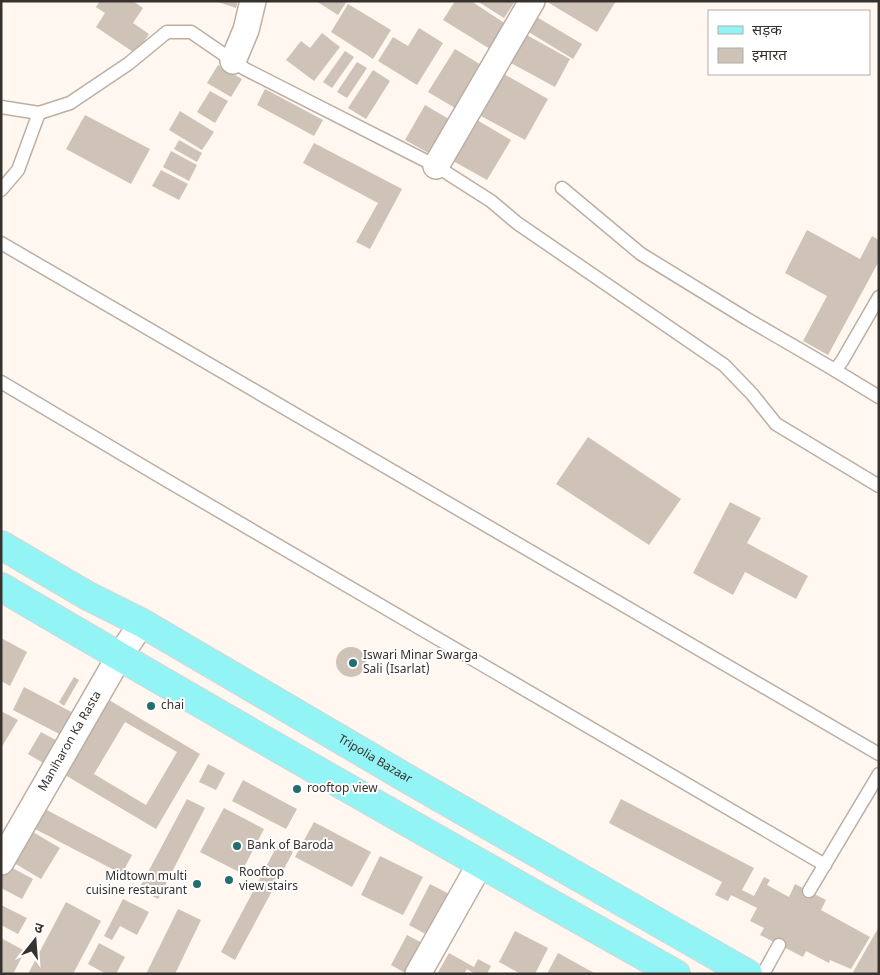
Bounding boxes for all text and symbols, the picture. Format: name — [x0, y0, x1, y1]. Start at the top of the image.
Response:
legend — [708, 10, 870, 75]
text: सड़क — [752, 22, 782, 41]
text: इमारत — [752, 47, 787, 66]
place label: Iswari Minar Swarga Sali (Isarlat) — [363, 648, 478, 678]
marker: Iswari Minar Swarga Sali (Isarlat) — [347, 657, 359, 669]
street label: Maniharon Ka Rasta — [35, 688, 106, 795]
place label: chai — [161, 698, 184, 714]
marker: chai — [145, 700, 157, 712]
street label: Tripolia Bazaar — [335, 731, 415, 788]
place label: rooftop view — [307, 781, 378, 797]
marker: rooftop view — [291, 783, 303, 795]
place label: Bank of Baroda — [247, 838, 334, 854]
marker: Bank of Baroda — [231, 840, 243, 852]
place label: Rooftop view stairs — [239, 865, 298, 895]
place label: Midtown multi cuisine restaurant — [86, 869, 188, 899]
marker: Rooftop view stairs — [223, 874, 235, 886]
marker: Midtown multi cuisine restaurant — [191, 878, 203, 890]
north arrow — [10, 915, 60, 965]
text: उ — [32, 919, 46, 940]

